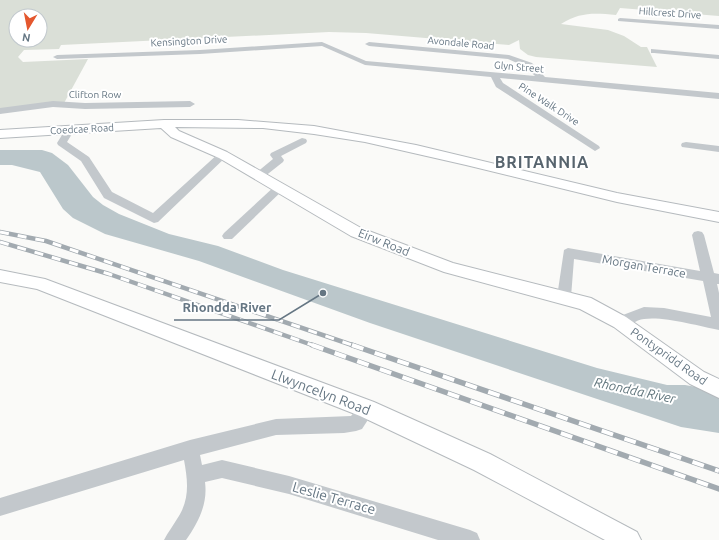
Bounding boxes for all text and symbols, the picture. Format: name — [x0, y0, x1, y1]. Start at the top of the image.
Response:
street label: Hillcrest Drive — [638, 5, 702, 21]
north arrow — [8, 8, 48, 48]
text: N — [21, 31, 31, 44]
street label: Kensington Drive — [150, 33, 228, 49]
street label: Avondale Road — [427, 35, 495, 51]
street label: Glyn Street — [494, 59, 544, 75]
street label: Pine Walk Drive — [517, 80, 581, 128]
street label: Clifton Row — [69, 89, 122, 100]
street label: Coedcae Road — [50, 122, 114, 136]
district label: BRITANNIA — [495, 153, 589, 171]
street label: Eirw Road — [356, 226, 412, 258]
street label: Morgan Terrace — [601, 252, 687, 280]
callout: Rhondda River — [174, 295, 279, 320]
text: Rhondda River — [183, 300, 272, 314]
street label: Pontypridd Road — [628, 325, 710, 387]
street label: Llwyncelyn Road — [269, 366, 373, 418]
water label: Rhondda River — [593, 375, 678, 406]
street label: Leslie Terrace — [291, 478, 377, 518]

